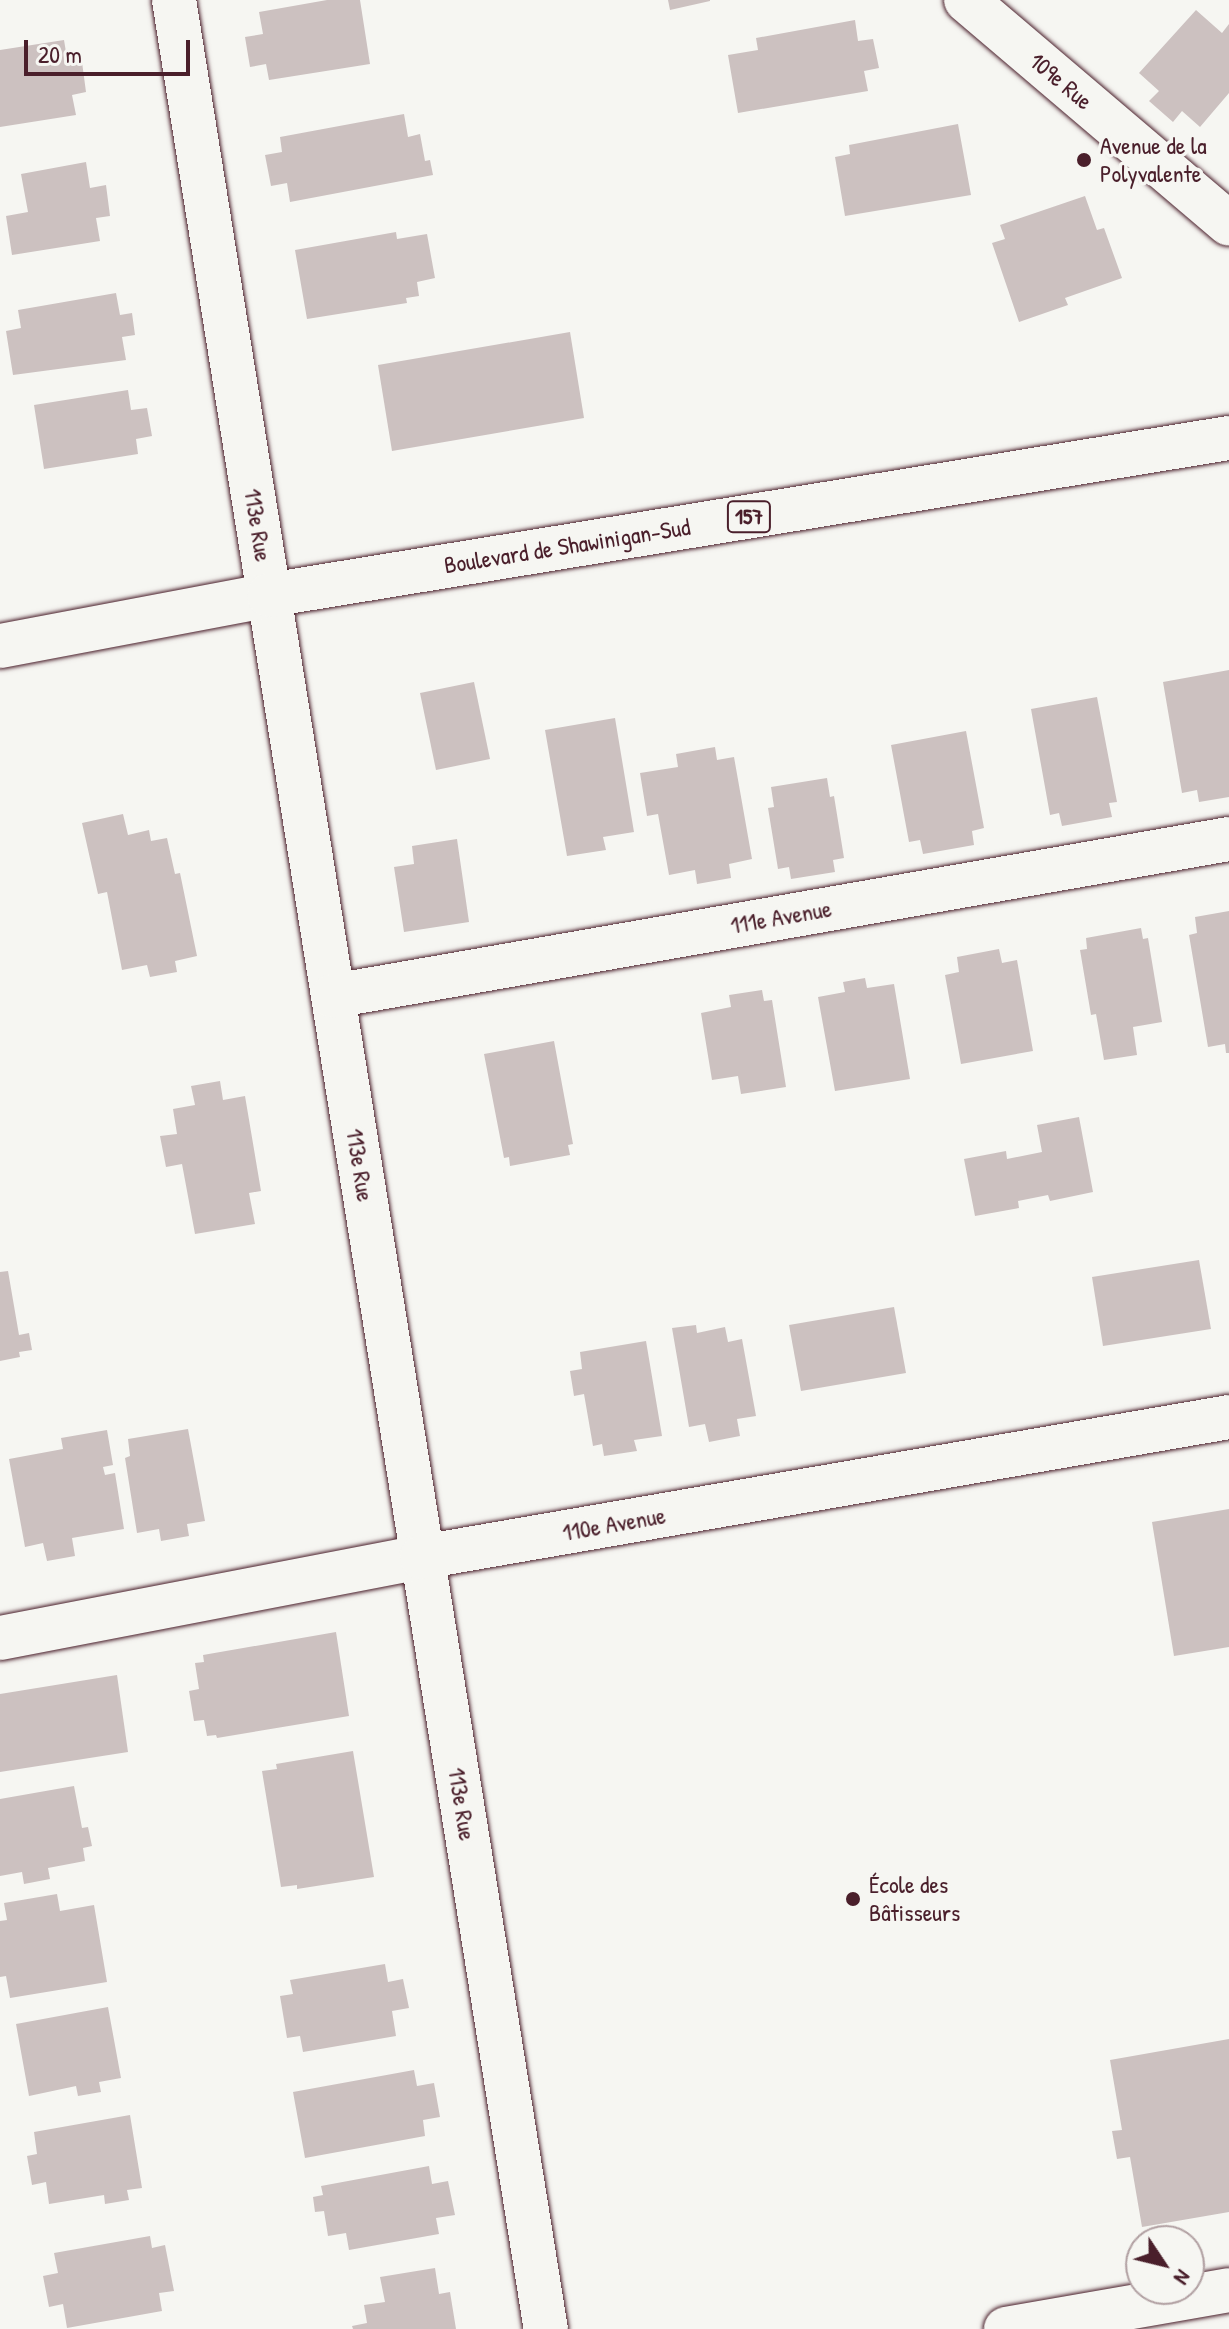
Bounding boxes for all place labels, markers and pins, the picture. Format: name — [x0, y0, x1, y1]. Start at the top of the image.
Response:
place label: Avenue de la Polyvalente — [1100, 132, 1207, 188]
marker: Avenue de la Polyvalente — [1075, 151, 1093, 169]
place label: École des Bâtisseurs — [869, 1871, 960, 1927]
marker: École des Bâtisseurs — [844, 1890, 862, 1908]

